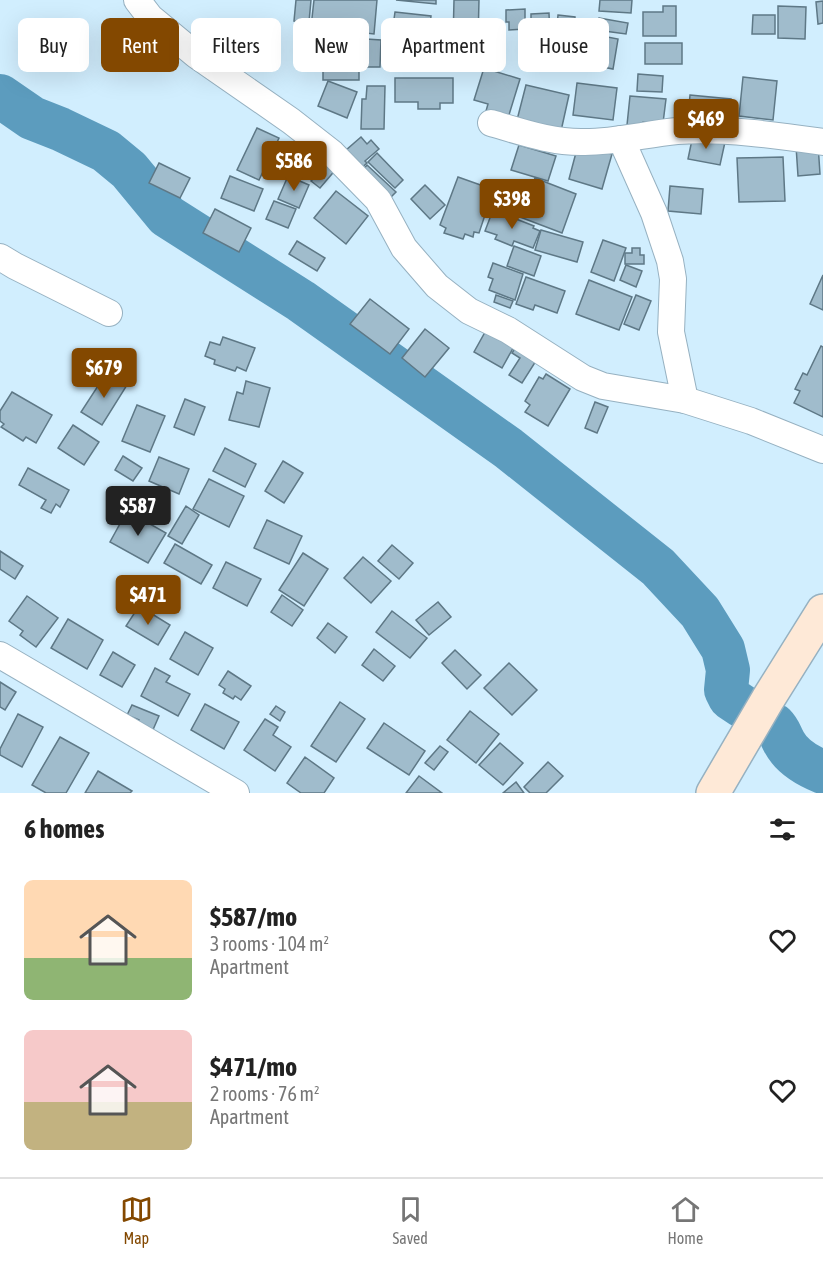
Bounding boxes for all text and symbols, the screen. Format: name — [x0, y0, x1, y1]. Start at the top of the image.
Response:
chip: Buy — [18, 18, 89, 72]
chip: Rent — [101, 18, 179, 72]
chip: Filters — [191, 18, 281, 72]
chip: New — [293, 18, 369, 72]
chip: Apartment — [381, 18, 506, 72]
chip: House — [518, 18, 609, 72]
pin: $469 — [670, 99, 742, 150]
text: $469 — [688, 107, 724, 130]
pin: $586 — [258, 141, 330, 192]
text: $586 — [276, 149, 312, 172]
pin: $398 — [476, 179, 548, 230]
text: $398 — [494, 187, 530, 210]
pin: $679 — [68, 348, 140, 399]
text: $679 — [86, 356, 122, 379]
pin: $587 — [102, 486, 174, 537]
text: $587 — [120, 494, 156, 517]
pin: $471 — [112, 575, 184, 626]
text: $471 — [130, 583, 166, 606]
icon: filters — [766, 813, 799, 846]
text: 6 homes — [24, 814, 104, 844]
text: $587/mo — [210, 902, 297, 932]
icon: home — [72, 904, 144, 976]
icon: heart — [766, 924, 799, 957]
text: 3 rooms · 104 m² — [210, 932, 329, 955]
text: Apartment — [210, 955, 289, 978]
text: $471/mo — [210, 1052, 297, 1082]
icon: home — [72, 1054, 144, 1126]
icon: heart — [766, 1074, 799, 1107]
text: 2 rooms · 76 m² — [210, 1082, 320, 1105]
text: Apartment — [210, 1105, 289, 1128]
tab: Map — [120, 1193, 153, 1247]
tab: Saved — [393, 1193, 428, 1247]
tab: Home — [668, 1193, 703, 1247]

